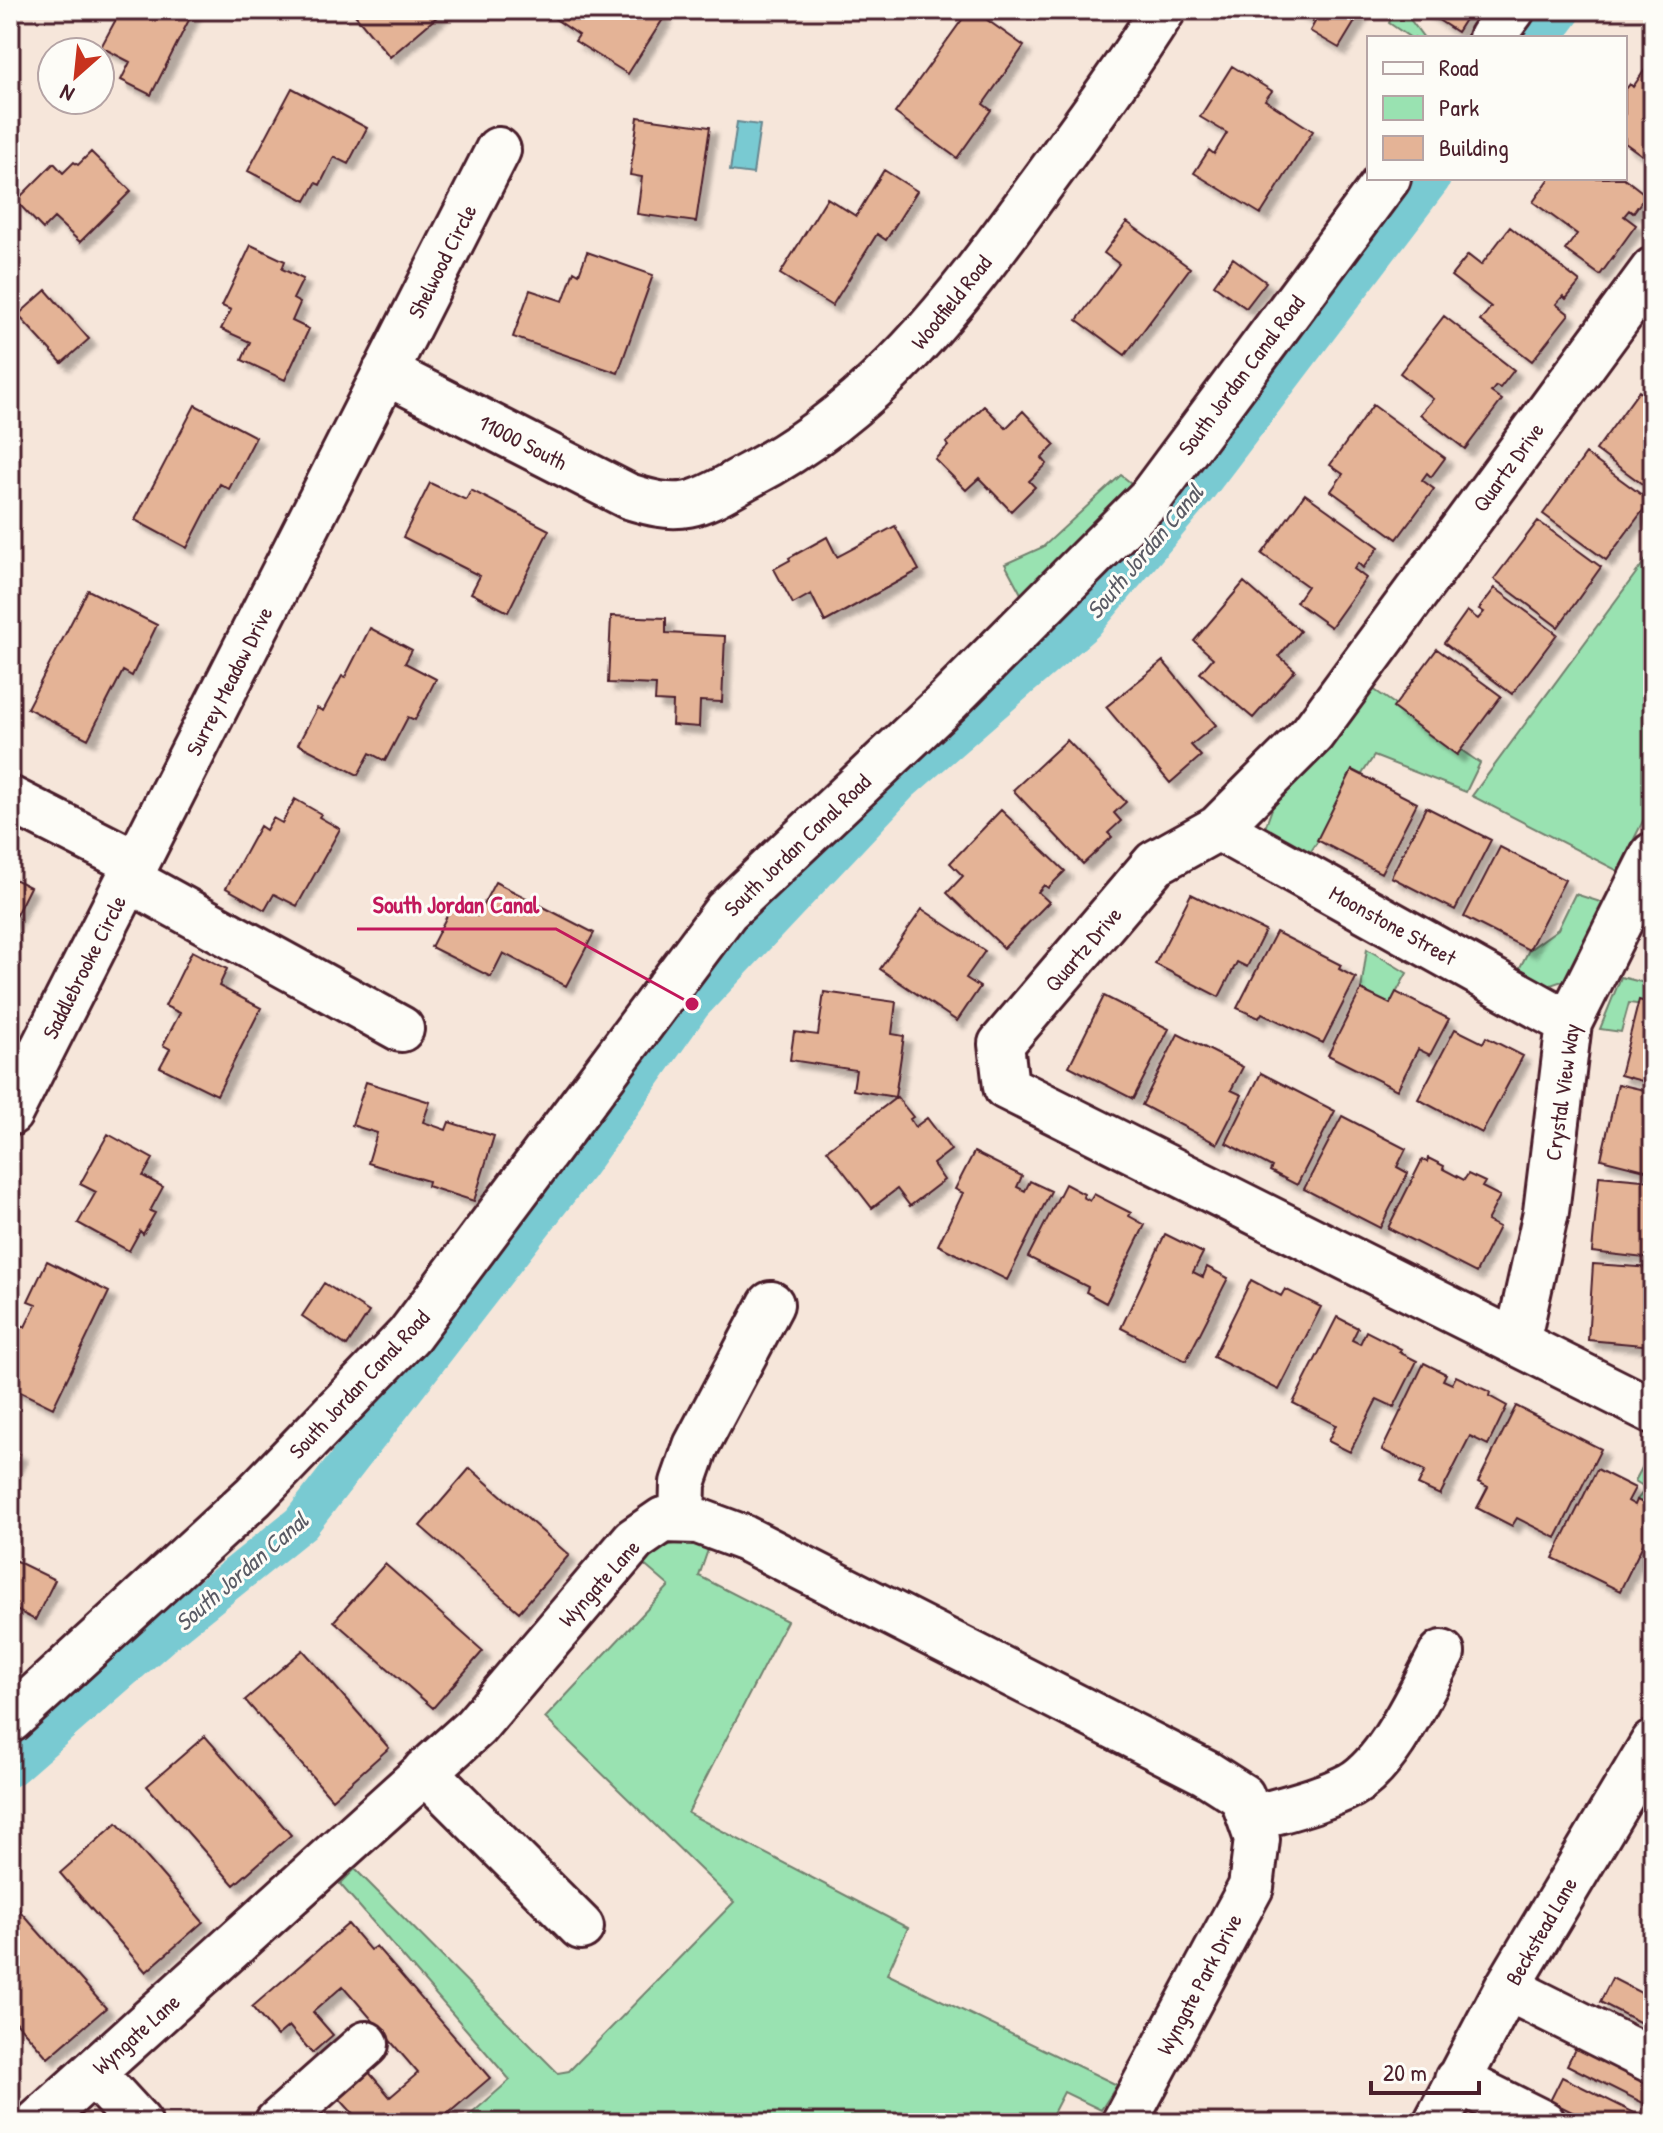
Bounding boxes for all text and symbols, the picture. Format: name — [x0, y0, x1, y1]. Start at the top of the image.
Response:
north arrow — [36, 36, 116, 116]
legend — [1367, 36, 1627, 180]
text: Road — [1439, 51, 1478, 83]
text: N — [55, 78, 79, 110]
text: Park — [1439, 91, 1479, 123]
text: Building — [1439, 131, 1509, 163]
street label: Shelwood Circle — [400, 199, 484, 323]
street label: Woodfield Road — [904, 248, 998, 355]
street label: South Jordan Canal Road — [1171, 288, 1311, 461]
street label: 11000 South — [474, 407, 572, 477]
street label: Quartz Drive — [1465, 416, 1551, 518]
water label: South Jordan Canal — [1078, 476, 1211, 625]
street label: Surrey Meadow Drive — [179, 601, 280, 761]
street label: South Jordan Canal Road — [717, 767, 877, 923]
street label: Moonstone Street — [1324, 878, 1462, 972]
callout: South Jordan Canal — [357, 881, 556, 929]
text: South Jordan Canal — [373, 888, 540, 920]
street label: Saddlebrooke Circle — [35, 890, 133, 1044]
street label: Quartz Drive — [1038, 900, 1129, 998]
street label: Crystal View Way — [1538, 1021, 1586, 1163]
street label: South Jordan Canal Road — [282, 1303, 436, 1465]
water label: South Jordan Canal — [168, 1503, 315, 1638]
street label: Wyngate Lane — [552, 1533, 646, 1633]
street label: Beckstead Lane — [1498, 1871, 1584, 1991]
street label: Wyngate Park Drive — [1149, 1908, 1249, 2060]
street label: Wyngate Lane — [86, 1987, 186, 2081]
scale bar — [1371, 2045, 1479, 2095]
text: 20 m — [1383, 2056, 1427, 2088]

